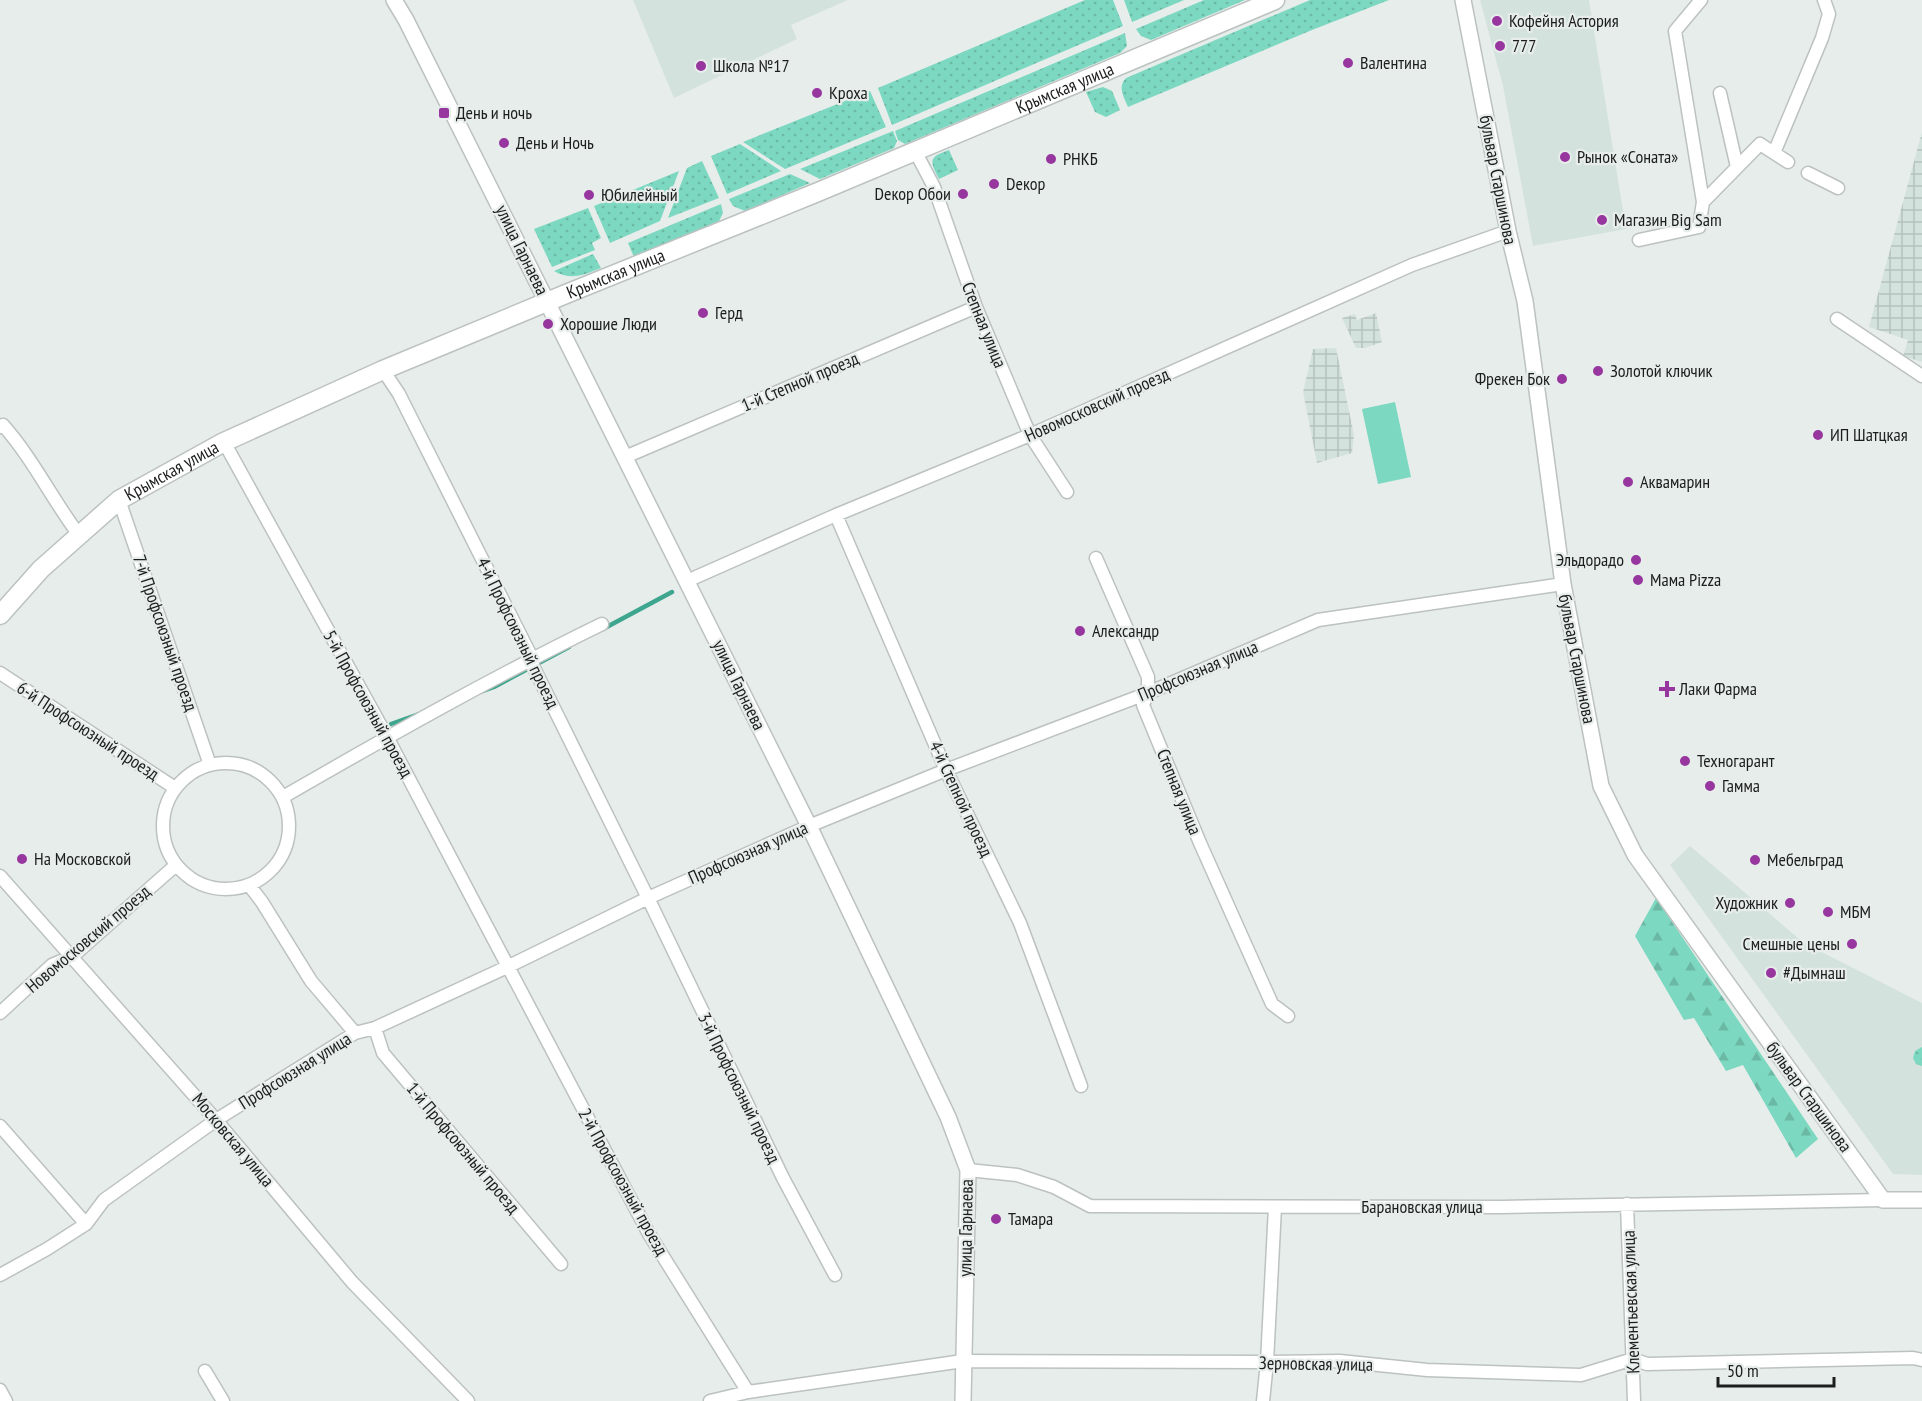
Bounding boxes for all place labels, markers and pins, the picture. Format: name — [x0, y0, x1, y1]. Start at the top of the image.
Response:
place label: Кофейня Астория — [1509, 9, 1619, 32]
marker: Кофейня Астория — [1490, 14, 1504, 28]
place label: 777 — [1512, 34, 1536, 57]
marker: 777 — [1493, 39, 1507, 53]
place label: Валентина — [1360, 51, 1427, 74]
place label: Школа №17 — [713, 54, 790, 77]
marker: Валентина — [1341, 56, 1355, 70]
marker: Школа №17 — [694, 59, 708, 73]
place label: Кроха — [829, 81, 868, 104]
marker: Кроха — [810, 86, 824, 100]
place label: День и ночь — [456, 101, 532, 124]
marker: День и ночь — [437, 106, 451, 120]
place label: День и Ночь — [516, 131, 594, 154]
marker: День и Ночь — [497, 136, 511, 150]
place label: Рынок «Соната» — [1577, 145, 1678, 168]
place label: РНКБ — [1063, 147, 1098, 170]
marker: Рынок «Соната» — [1558, 150, 1572, 164]
marker: РНКБ — [1044, 152, 1058, 166]
place label: Dекор — [1006, 172, 1045, 195]
marker: Dекор — [987, 177, 1001, 191]
place label: Dекор Обои — [875, 182, 951, 205]
place label: Юбилейный — [601, 183, 678, 206]
marker: Dекор Обои — [956, 187, 970, 201]
marker: Юбилейный — [582, 188, 596, 202]
place label: Магазин Big Sam — [1614, 208, 1722, 231]
marker: Магазин Big Sam — [1595, 213, 1609, 227]
place label: Герд — [715, 301, 743, 324]
marker: Герд — [696, 306, 710, 320]
place label: Хорошие Люди — [560, 312, 657, 335]
marker: Хорошие Люди — [541, 317, 555, 331]
place label: Золотой ключик — [1610, 359, 1713, 382]
marker: Золотой ключик — [1591, 364, 1605, 378]
place label: Фрекен Бок — [1475, 367, 1550, 390]
marker: Фрекен Бок — [1555, 372, 1569, 386]
place label: ИП Шатцкая — [1830, 423, 1908, 446]
marker: ИП Шатцкая — [1811, 428, 1825, 442]
place label: Аквамарин — [1640, 470, 1710, 493]
marker: Аквамарин — [1621, 475, 1635, 489]
place label: Эльдорадо — [1556, 548, 1624, 571]
marker: Эльдорадо — [1629, 553, 1643, 567]
place label: Мама Pizza — [1650, 568, 1721, 591]
marker: Мама Pizza — [1631, 573, 1645, 587]
place label: Александр — [1092, 619, 1159, 642]
marker: Александр — [1073, 624, 1087, 638]
place label: Лаки Фарма — [1678, 677, 1757, 700]
marker: Лаки Фарма — [1660, 682, 1674, 696]
place label: Техногарант — [1697, 749, 1775, 772]
marker: Техногарант — [1678, 754, 1692, 768]
place label: Гамма — [1722, 774, 1760, 797]
marker: Гамма — [1703, 779, 1717, 793]
place label: На Московской — [34, 847, 131, 870]
place label: Мебельград — [1767, 848, 1843, 871]
marker: На Московской — [15, 852, 29, 866]
marker: Мебельград — [1748, 853, 1762, 867]
place label: Художник — [1715, 891, 1778, 914]
marker: Художник — [1783, 896, 1797, 910]
place label: МБМ — [1840, 900, 1871, 923]
marker: МБМ — [1821, 905, 1835, 919]
place label: Смешные цены — [1743, 932, 1840, 955]
marker: Смешные цены — [1845, 937, 1859, 951]
place label: #Дымнаш — [1783, 961, 1846, 984]
marker: #Дымнаш — [1764, 966, 1778, 980]
place label: Тамара — [1008, 1207, 1053, 1230]
marker: Тамара — [989, 1212, 1003, 1226]

